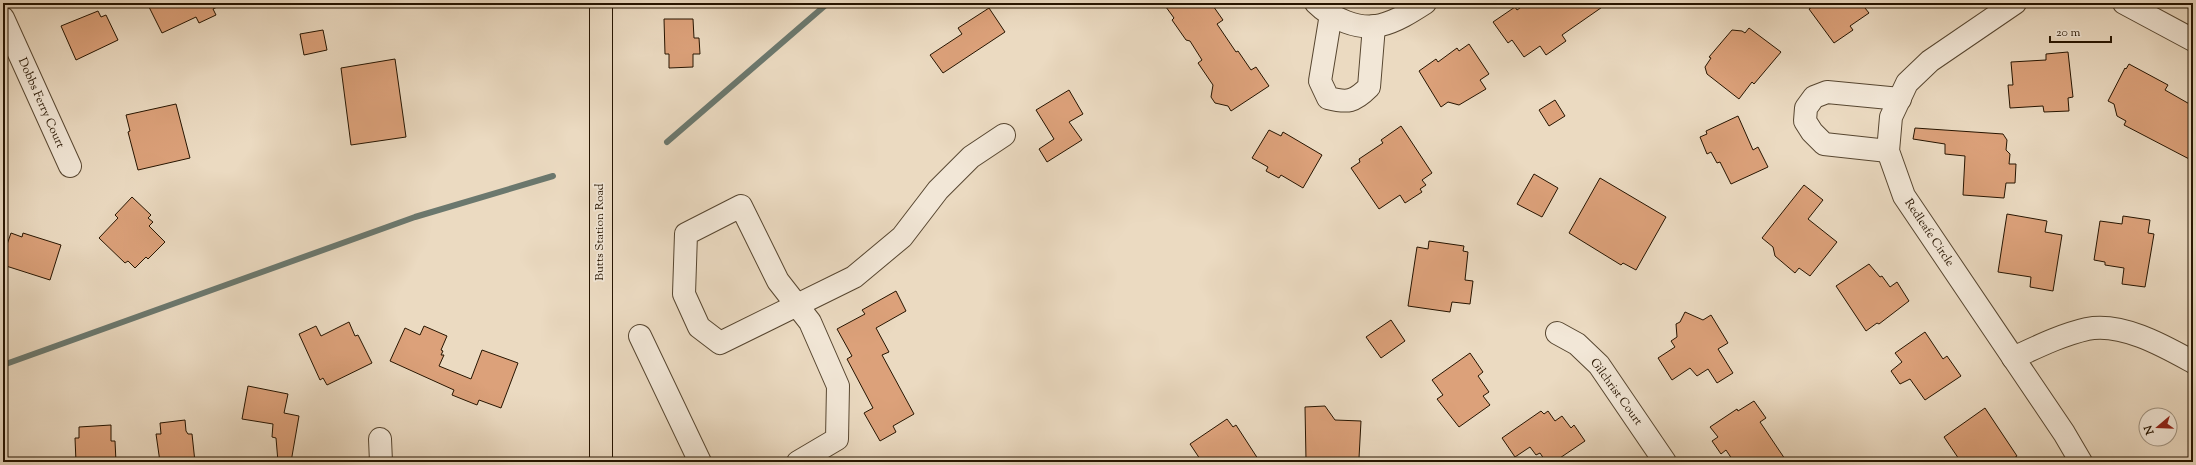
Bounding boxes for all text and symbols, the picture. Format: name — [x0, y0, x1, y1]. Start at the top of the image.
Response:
scale bar — [2050, 18, 2111, 44]
text: 20 m — [2056, 24, 2081, 42]
street label: Dobbs Ferry Court — [13, 55, 69, 151]
street label: Butts Station Road — [591, 183, 609, 281]
street label: Redleafe Circle — [1900, 195, 1959, 271]
street label: Gilchrist Court — [1585, 355, 1647, 429]
north arrow — [2138, 407, 2178, 447]
text: N — [2140, 423, 2159, 438]

